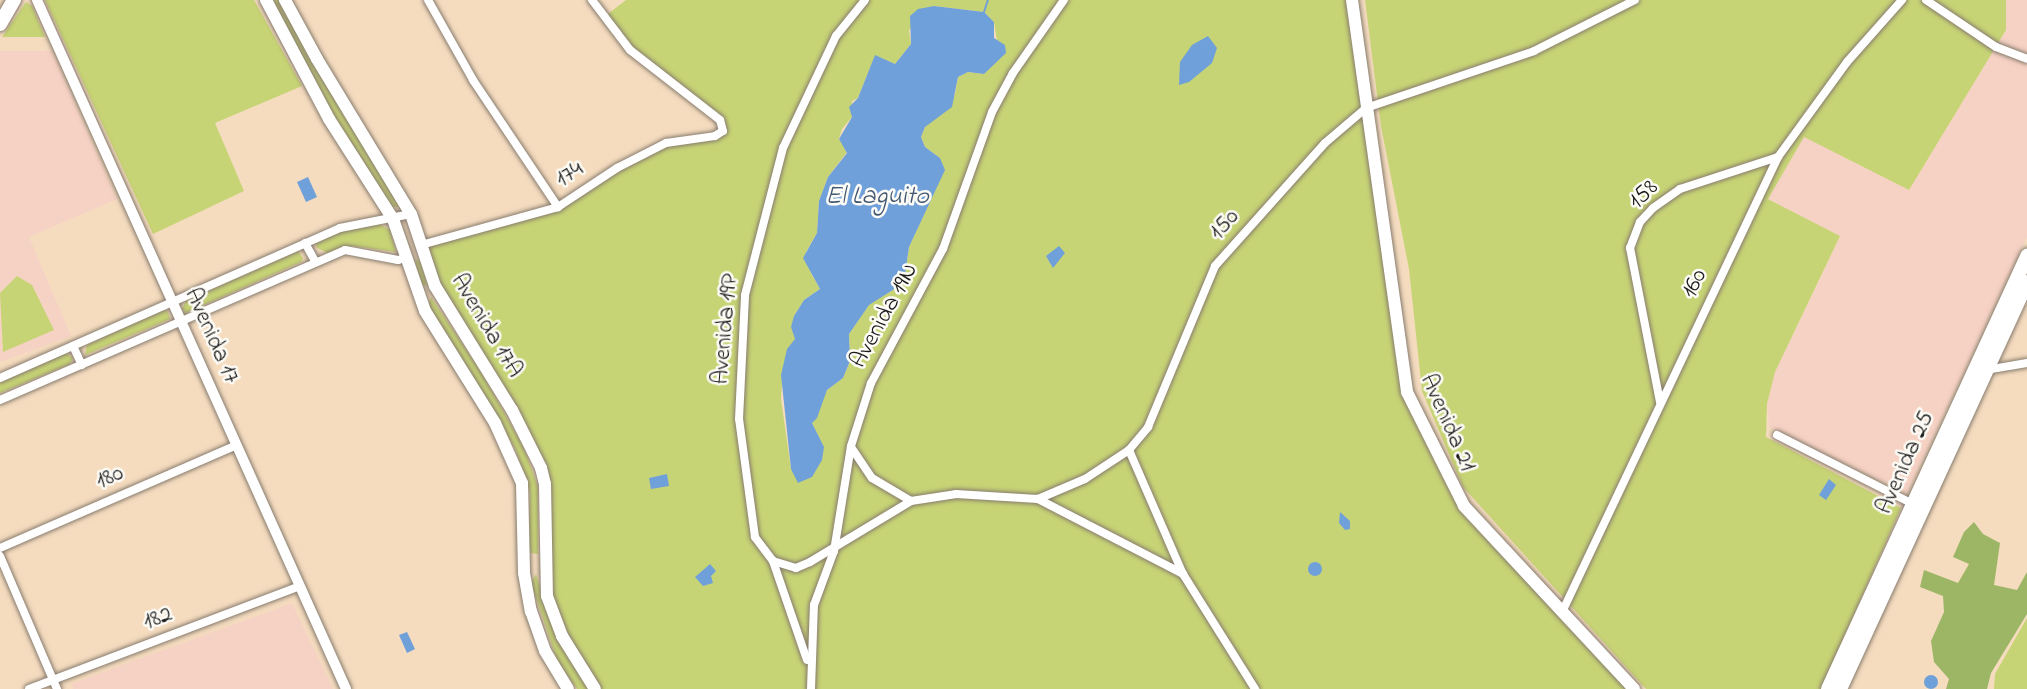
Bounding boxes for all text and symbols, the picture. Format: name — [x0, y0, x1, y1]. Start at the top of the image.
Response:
street label: 174 — [551, 155, 589, 195]
street label: 158 — [1623, 174, 1665, 216]
water label: El Laguito — [825, 182, 929, 214]
street label: 150 — [1204, 204, 1246, 246]
street label: Avenida 19N — [844, 259, 926, 373]
street label: 160 — [1676, 265, 1714, 303]
street label: Avenida 17A — [444, 269, 528, 383]
street label: Avenida 19P — [707, 272, 745, 386]
street label: Avenida 17 — [177, 284, 245, 388]
street label: Avenida 21 — [1413, 370, 1481, 476]
street label: Avenida 25 — [1871, 407, 1941, 519]
street label: 180 — [92, 459, 128, 497]
street label: 182 — [140, 600, 176, 638]

